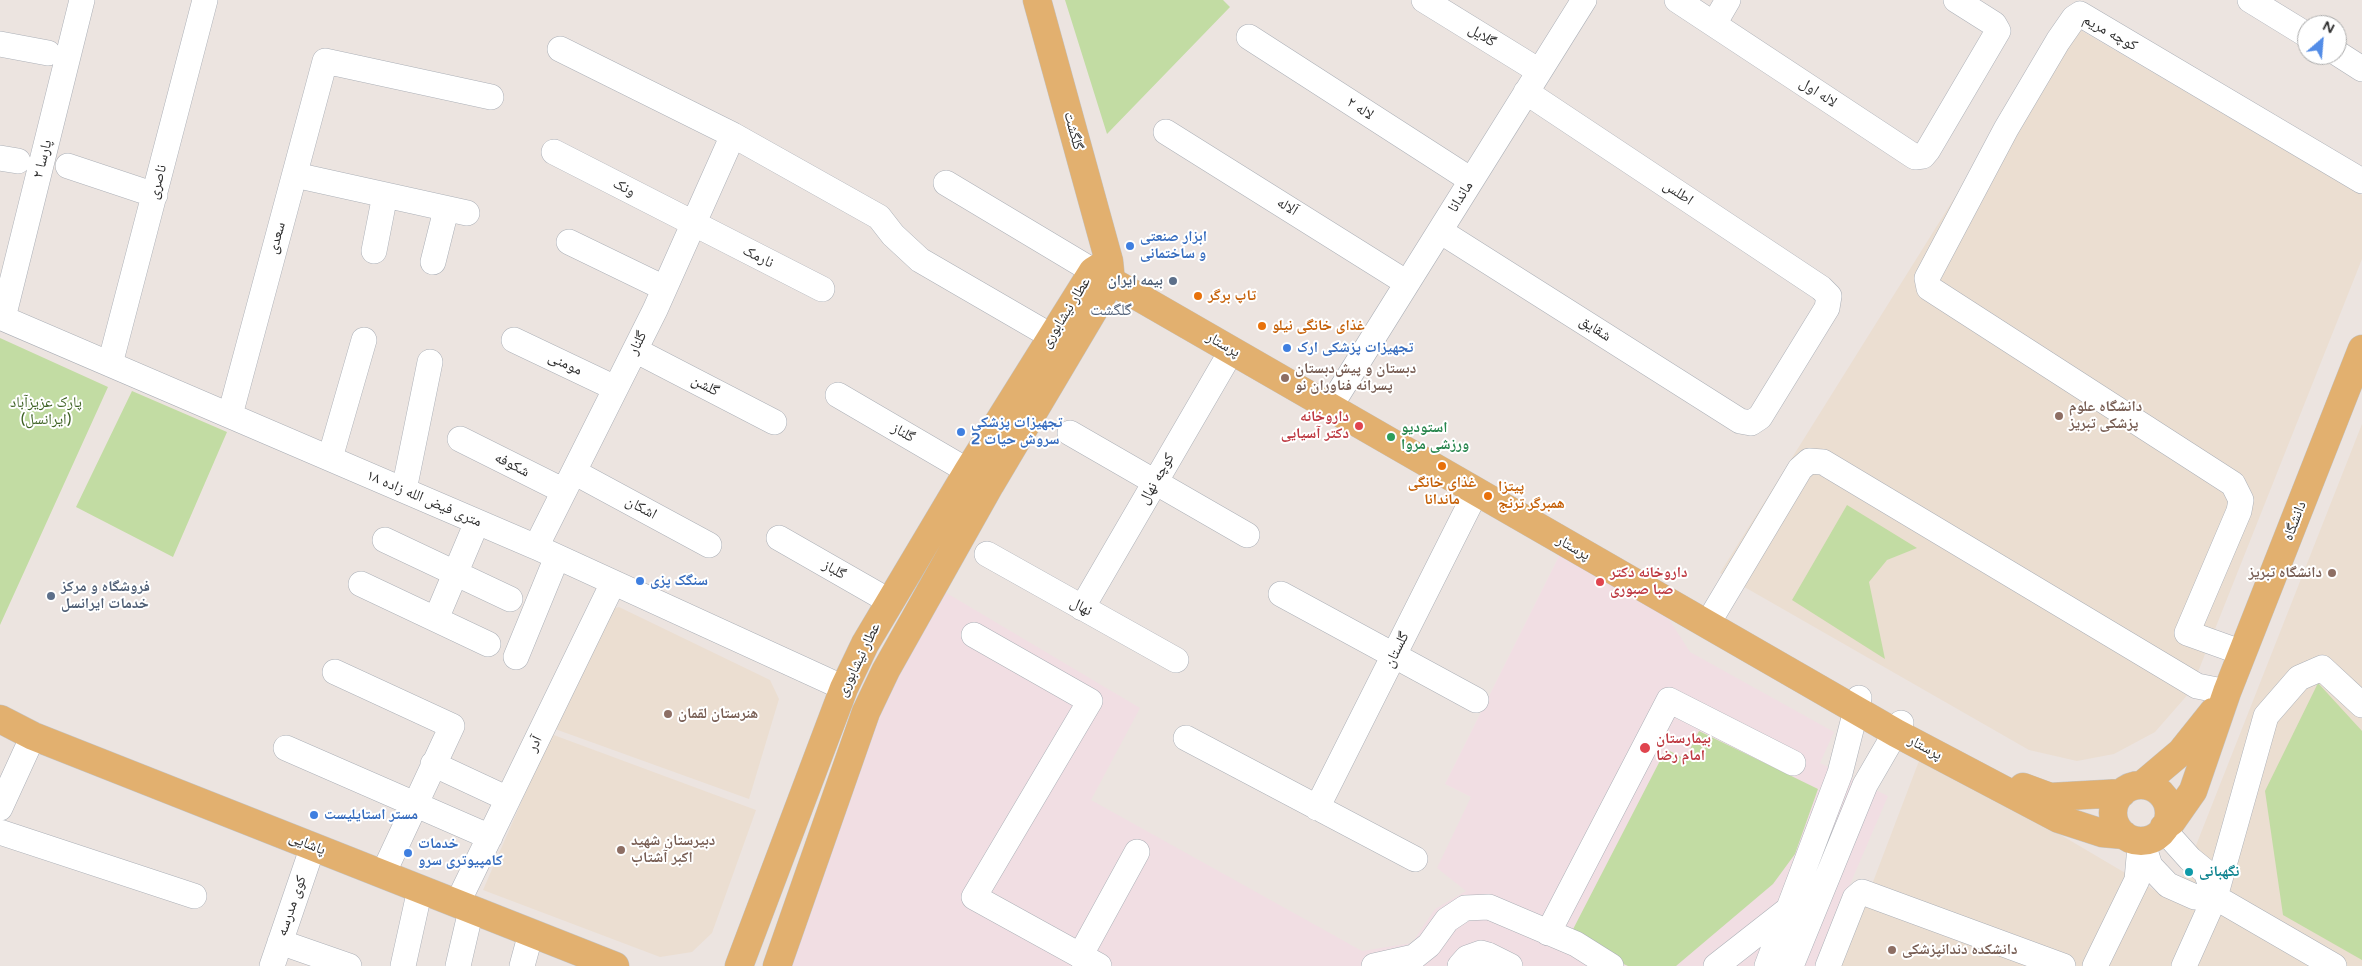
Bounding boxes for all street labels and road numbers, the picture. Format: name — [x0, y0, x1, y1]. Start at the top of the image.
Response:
street label: کوچه مریم — [2080, 11, 2140, 55]
street label: گلایل — [1465, 21, 1499, 51]
street label: لاله اول — [1796, 74, 1840, 112]
street label: لاله ۲ — [1343, 94, 1377, 124]
street label: گلگشت — [1059, 110, 1087, 152]
street label: پارسا ۲ — [30, 138, 56, 180]
street label: ناصری — [145, 163, 171, 201]
street label: ونک — [610, 175, 638, 201]
street label: اطلس — [1660, 176, 1696, 210]
street label: ماندانا — [1445, 178, 1477, 216]
street label: آلاله — [1273, 194, 1301, 220]
street label: سعدی — [264, 220, 290, 256]
street label: نارمک — [740, 242, 776, 272]
street label: عطار نیشابوری — [1037, 274, 1095, 352]
street label: شقایق — [1576, 312, 1614, 346]
street label: گلنار — [625, 328, 651, 358]
street label: پرستار — [1203, 328, 1243, 362]
street label: مومنی — [545, 348, 585, 380]
street label: گلشن — [688, 371, 722, 401]
street label: گلناز — [888, 419, 918, 447]
street label: شکوفه — [491, 449, 533, 481]
street label: کوچه نهال — [1135, 450, 1179, 508]
street label: ۱۸ متری فیض الله زاده — [364, 467, 484, 531]
street label: اشکان — [622, 492, 660, 524]
street label: دانشگاه — [2279, 499, 2311, 543]
street label: پرستار — [1553, 531, 1593, 565]
street label: گلباز — [819, 556, 849, 584]
street label: نهال — [1067, 594, 1095, 620]
street label: عطار نیشابوری — [833, 620, 885, 700]
street label: گلستان — [1380, 629, 1414, 671]
street label: پرستار — [1905, 732, 1945, 764]
street label: آدر — [523, 733, 547, 755]
street label: پاشایی — [286, 829, 328, 859]
street label: کوی مدرسه — [273, 873, 311, 939]

